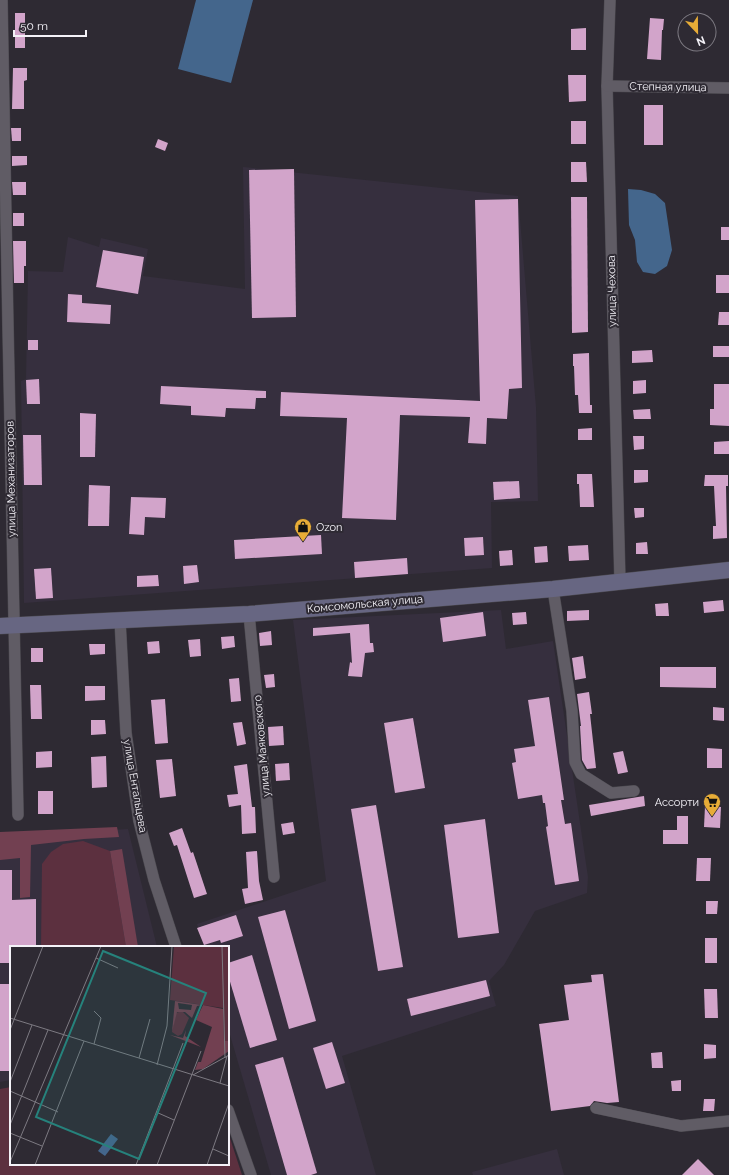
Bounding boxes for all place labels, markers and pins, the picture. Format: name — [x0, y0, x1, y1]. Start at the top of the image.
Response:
shop icon: Ozon — [293, 517, 313, 542]
place label: Ozon — [316, 521, 343, 534]
supermarket icon: Ассорти — [702, 792, 722, 817]
place label: Ассорти — [655, 796, 699, 809]

